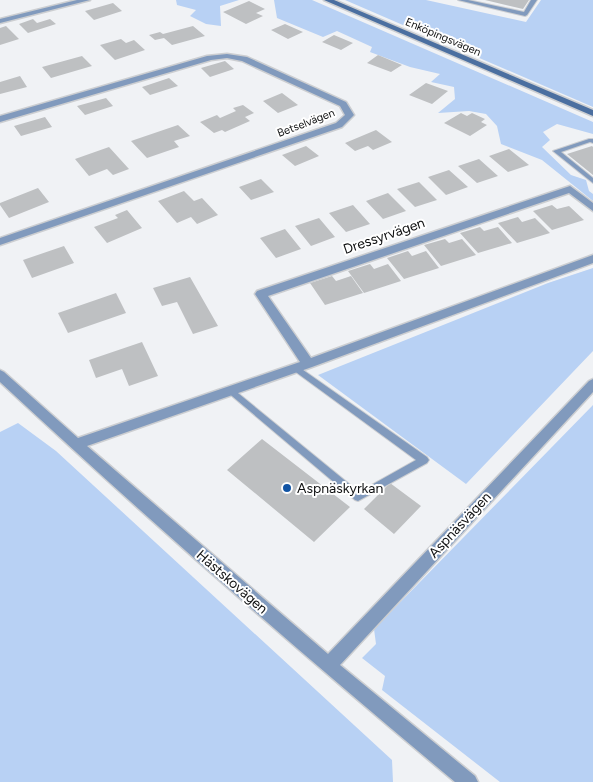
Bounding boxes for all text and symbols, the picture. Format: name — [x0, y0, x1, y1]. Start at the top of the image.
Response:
street label: Enköpingsvägen — [403, 15, 483, 59]
street label: Betselvägen — [275, 106, 337, 140]
street label: Dressyrvägen — [341, 214, 427, 258]
place label: Aspnäskyrkan — [297, 480, 383, 497]
marker: Aspnäskyrkan — [281, 482, 293, 494]
street label: Aspnäsvägen — [425, 488, 495, 561]
street label: Hästskovägen — [193, 547, 271, 618]

